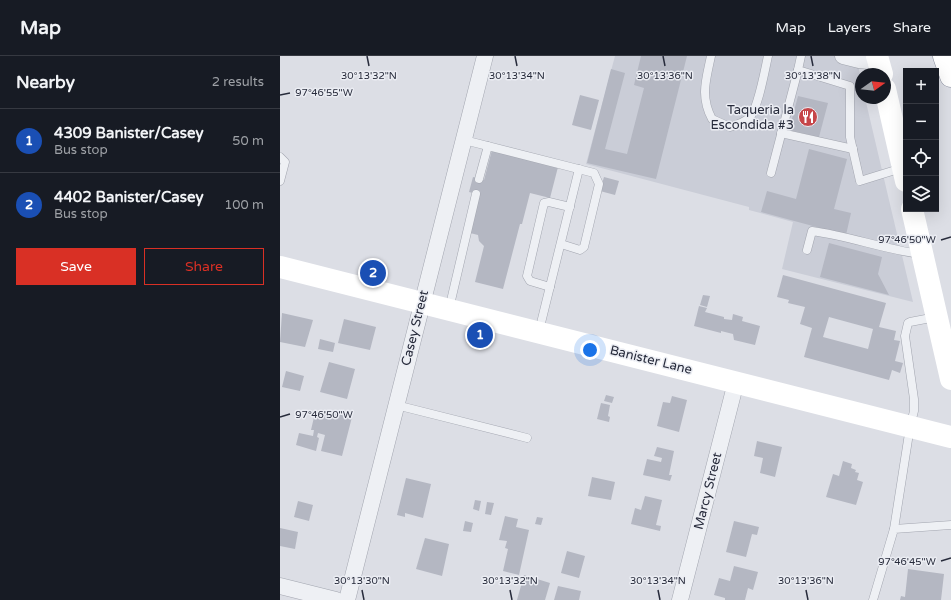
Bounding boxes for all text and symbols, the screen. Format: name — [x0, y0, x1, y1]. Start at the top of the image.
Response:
text: Map — [20, 17, 61, 39]
text: Map — [776, 19, 806, 36]
text: Layers — [828, 19, 871, 36]
text: Share — [893, 19, 931, 36]
north arrow — [855, 68, 891, 104]
map controls — [903, 68, 939, 212]
button: + — [903, 68, 939, 104]
text: 30°13'32"N — [341, 70, 397, 82]
text: 30°13'34"N — [489, 70, 545, 82]
text: 30°13'36"N — [637, 70, 693, 82]
text: 30°13'38"N — [785, 70, 841, 82]
text: Nearby — [16, 72, 75, 93]
text: 2 results — [212, 74, 264, 90]
text: 97°46'55"W — [295, 87, 353, 99]
place label: Taqueria la Escondida #3 — [710, 102, 794, 133]
button: − — [903, 104, 939, 140]
restaurant icon: Taqueria la Escondida #3 — [797, 106, 819, 128]
text: 4309 Banister/Casey — [54, 124, 203, 142]
text: 1 — [25, 133, 33, 149]
text: 50 m — [232, 133, 264, 149]
button: locate — [903, 140, 939, 176]
text: Bus stop — [54, 142, 108, 158]
button: layers — [903, 176, 939, 212]
text: 4402 Banister/Casey — [54, 188, 203, 206]
text: 2 — [25, 197, 33, 213]
text: 100 m — [224, 197, 264, 213]
text: Bus stop — [54, 206, 108, 222]
text: 97°46'50"W — [878, 234, 936, 246]
button: Save — [16, 248, 136, 285]
button: Share — [144, 248, 264, 285]
pin: 2 — [360, 258, 386, 288]
street label: Casey Street — [398, 288, 432, 367]
pin: 1 — [467, 320, 493, 350]
your location — [580, 340, 600, 360]
street label: Banister Lane — [608, 342, 694, 378]
text: 97°46'50"W — [295, 409, 353, 421]
street label: Marcy Street — [691, 451, 725, 531]
text: 97°46'45"W — [878, 556, 936, 568]
text: 30°13'30"N — [334, 575, 390, 587]
text: 30°13'32"N — [482, 575, 538, 587]
text: 30°13'34"N — [630, 575, 686, 587]
text: 30°13'36"N — [778, 575, 834, 587]

